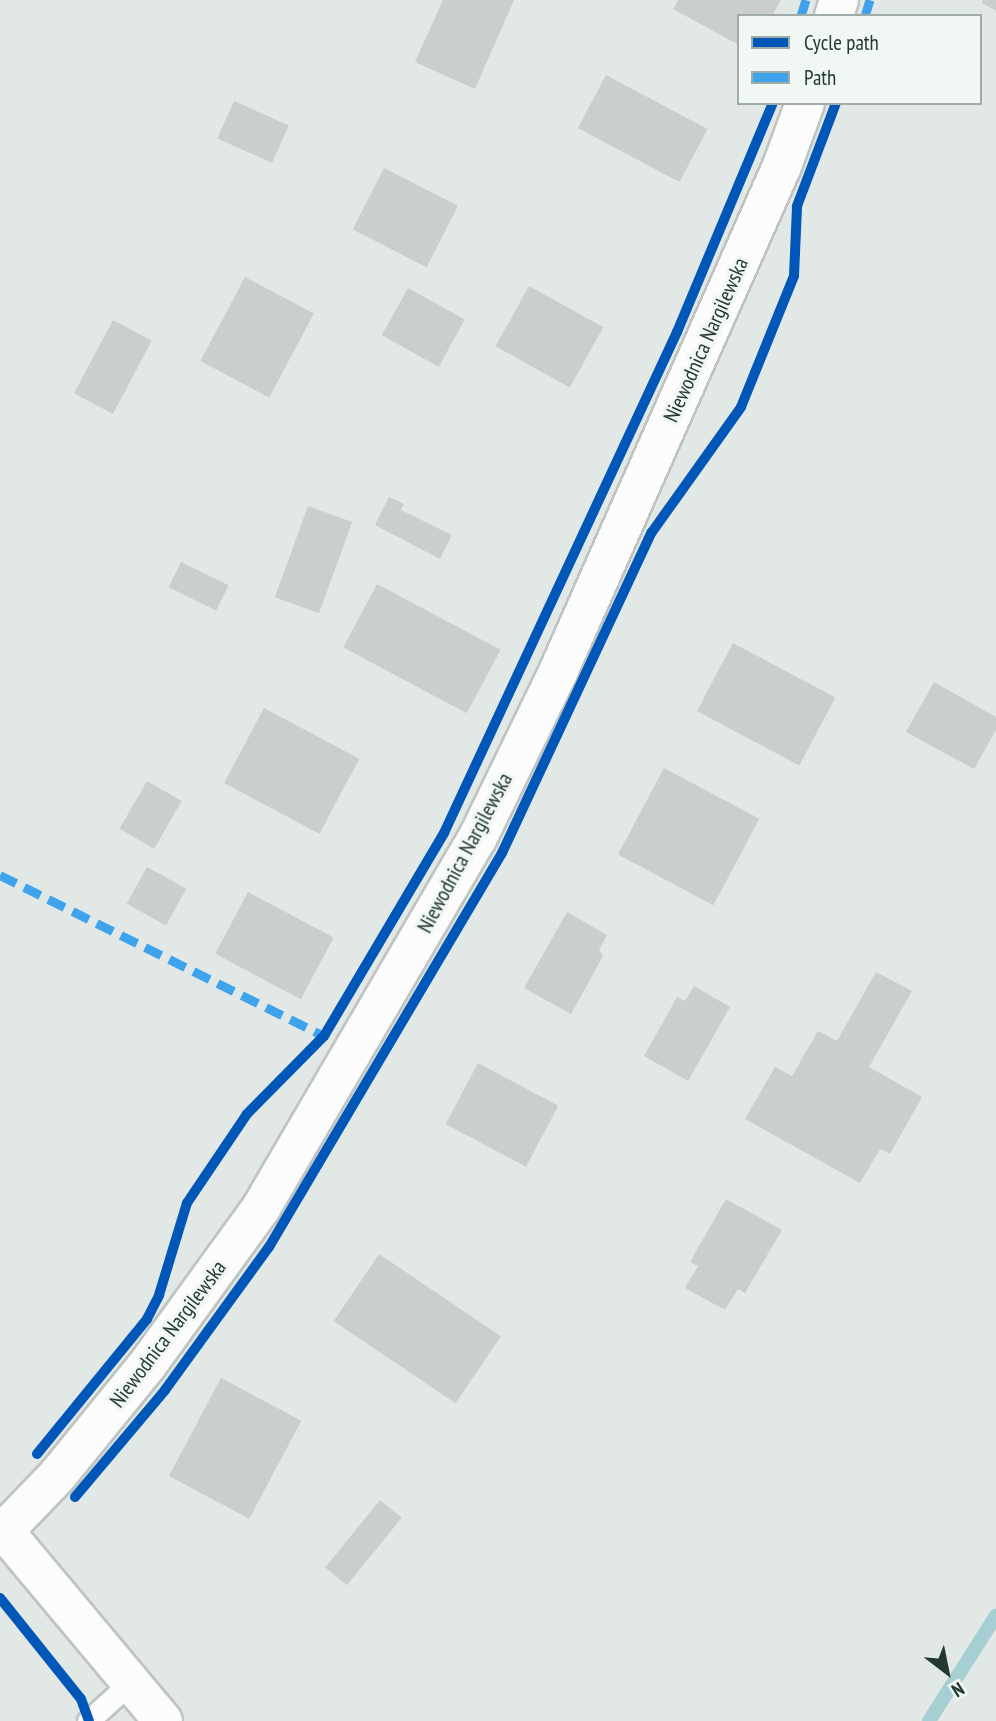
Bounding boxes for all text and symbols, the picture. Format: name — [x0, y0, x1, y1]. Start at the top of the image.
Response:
legend — [737, 14, 982, 105]
text: Cycle path — [804, 29, 879, 56]
text: Path — [804, 64, 836, 91]
street label: Niewodnica Nargilewska — [658, 254, 754, 426]
street label: Niewodnica Nargilewska — [412, 769, 518, 937]
street label: Niewodnica Nargilewska — [105, 1256, 231, 1412]
north arrow — [912, 1637, 982, 1707]
text: N — [947, 1677, 969, 1703]

